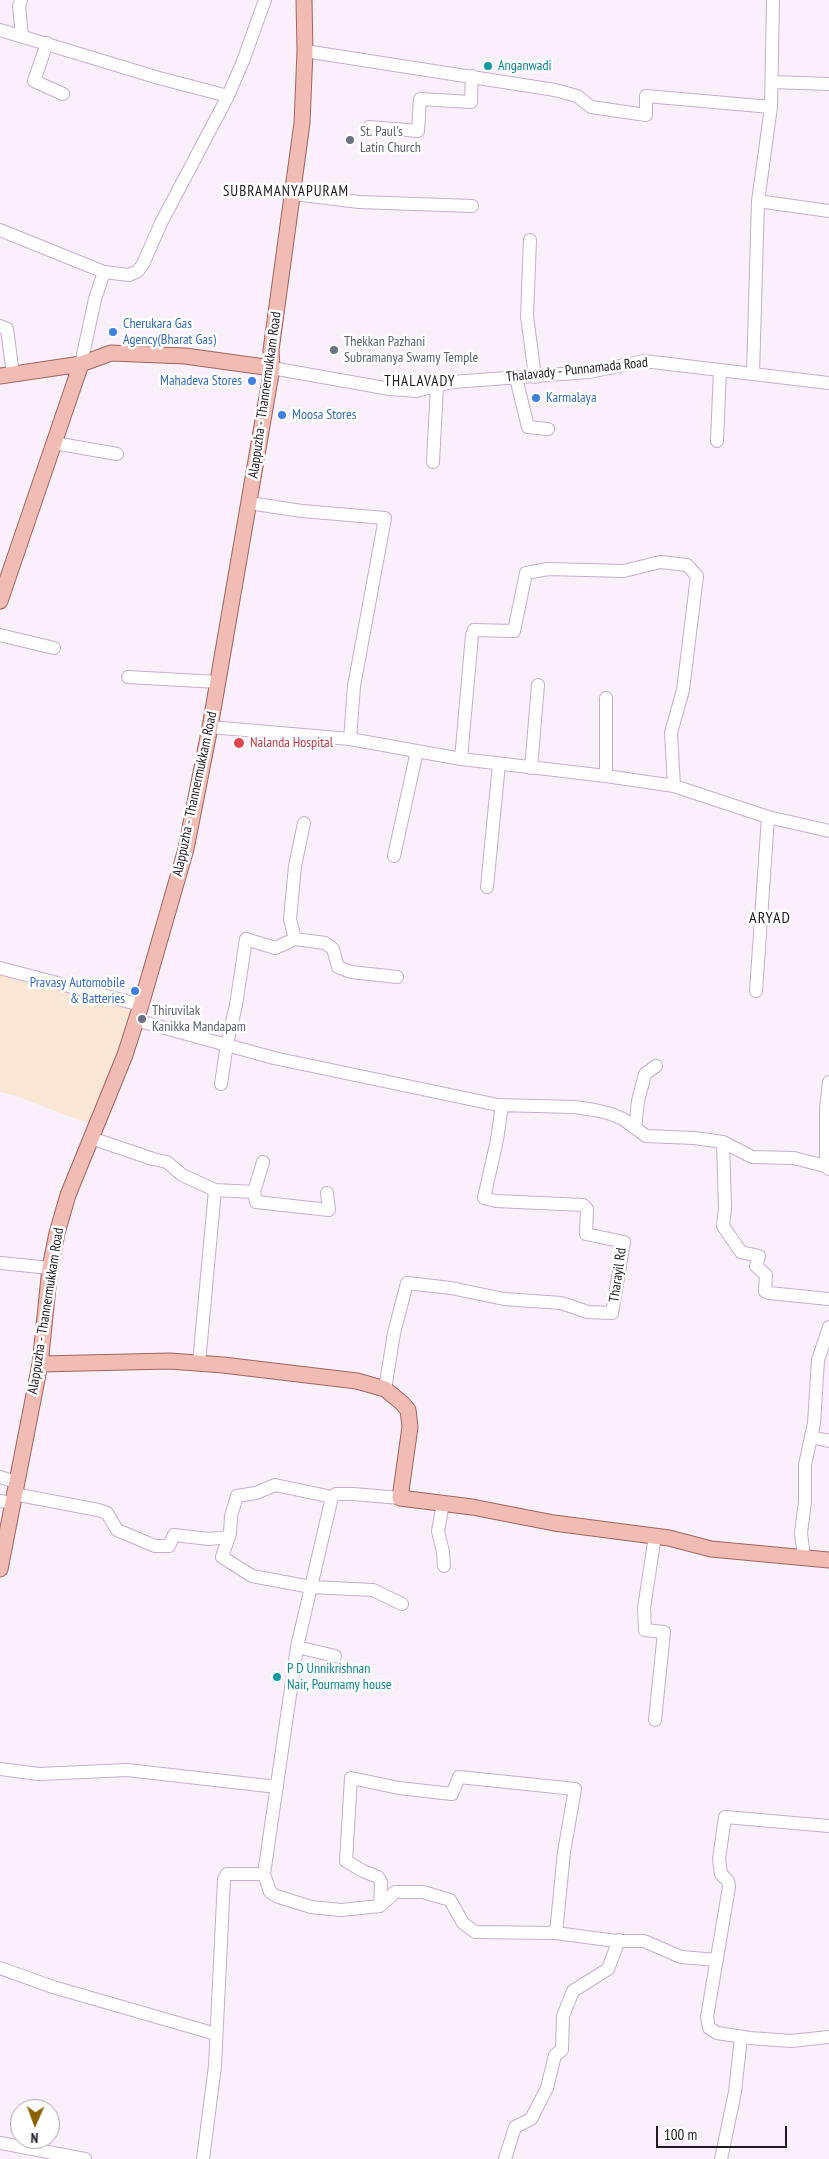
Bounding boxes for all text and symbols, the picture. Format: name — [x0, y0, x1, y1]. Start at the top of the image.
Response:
place label: Anganwadi — [498, 58, 552, 74]
marker: Anganwadi — [482, 60, 494, 72]
place label: St. Paul's Latin Church — [360, 124, 421, 156]
marker: St. Paul's Latin Church — [344, 134, 356, 146]
district label: SUBRAMANYAPURAM — [221, 183, 351, 201]
street label: Alappuzha - Thannermukkam Road — [245, 311, 285, 479]
place label: Cherukara Gas Agency(Bharat Gas) — [123, 316, 216, 348]
marker: Cherukara Gas Agency(Bharat Gas) — [107, 326, 119, 338]
place label: Thekkan Pazhani Subramanya Swamy Temple — [344, 334, 478, 367]
marker: Thekkan Pazhani Subramanya Swamy Temple — [328, 344, 340, 356]
street label: Thalavady - Punnamada Road — [505, 354, 649, 386]
place label: Mahadeva Stores — [160, 373, 242, 389]
district label: THALAVADY — [383, 373, 457, 391]
marker: Mahadeva Stores — [246, 375, 258, 387]
place label: Karmalaya — [546, 390, 596, 406]
marker: Karmalaya — [530, 392, 542, 404]
place label: Moosa Stores — [292, 407, 356, 423]
marker: Moosa Stores — [276, 409, 288, 421]
street label: Alappuzha - Thannermukkam Road — [169, 710, 221, 878]
place label: Nalanda Hospital — [250, 735, 333, 751]
marker: Nalanda Hospital — [232, 736, 246, 750]
district label: ARYAD — [748, 908, 792, 928]
place label: Pravasy Automobile & Batteries — [30, 975, 125, 1008]
marker: Pravasy Automobile & Batteries — [129, 985, 141, 997]
place label: Thiruvilak Kanikka Mandapam — [152, 1003, 246, 1036]
marker: Thiruvilak Kanikka Mandapam — [136, 1013, 148, 1025]
street label: Alappuzha - Thannermukkam Road — [25, 1227, 67, 1395]
street label: Tharayil Rd — [606, 1247, 630, 1303]
place label: P D Unnikrishnan Nair, Pournamy house — [287, 1661, 392, 1694]
marker: P D Unnikrishnan Nair, Pournamy house — [271, 1671, 283, 1683]
north arrow — [10, 2099, 60, 2149]
scale bar — [659, 2116, 790, 2148]
text: 100 m — [664, 2125, 697, 2144]
text: N — [30, 2129, 39, 2147]

